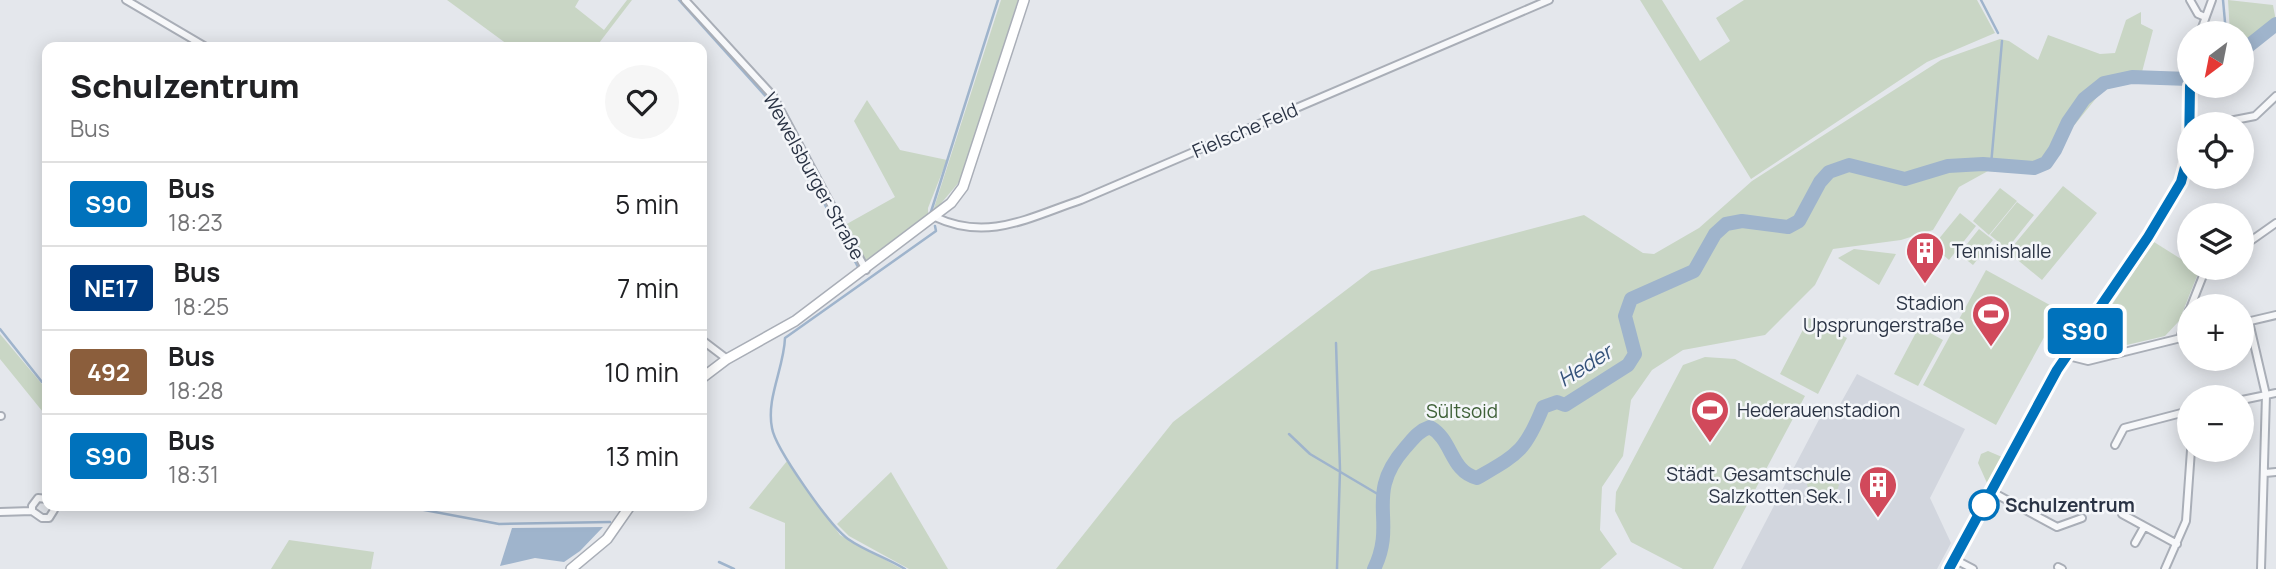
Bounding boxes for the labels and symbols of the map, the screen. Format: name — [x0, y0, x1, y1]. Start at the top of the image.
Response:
north arrow — [2177, 21, 2254, 98]
street label: Wewelsburger Straße — [757, 88, 871, 264]
street label: Fielsche Feld — [1188, 96, 1302, 164]
building icon: Tennishalle — [1904, 230, 1946, 285]
place label: Tennishalle — [1952, 238, 2051, 264]
place label: Stadion Upsprungerstraße — [1803, 290, 1964, 338]
sports icon: Stadion Upsprungerstraße — [1970, 293, 2012, 348]
line badge: S90 — [2045, 308, 2125, 354]
water label: Heder — [1552, 336, 1619, 393]
sports icon: Hederauenstadion — [1689, 389, 1731, 444]
place label: Hederauenstadion — [1737, 397, 1900, 423]
park label: Sültsoid — [1426, 398, 1498, 424]
place label: Städt. Gesamtschule Salzkotten Sek. I — [1666, 461, 1851, 509]
building icon: Städt. Gesamtschule Salzkotten Sek. I — [1857, 464, 1899, 519]
marker: Schulzentrum — [1969, 490, 1999, 520]
place label: Schulzentrum — [2005, 492, 2135, 518]

